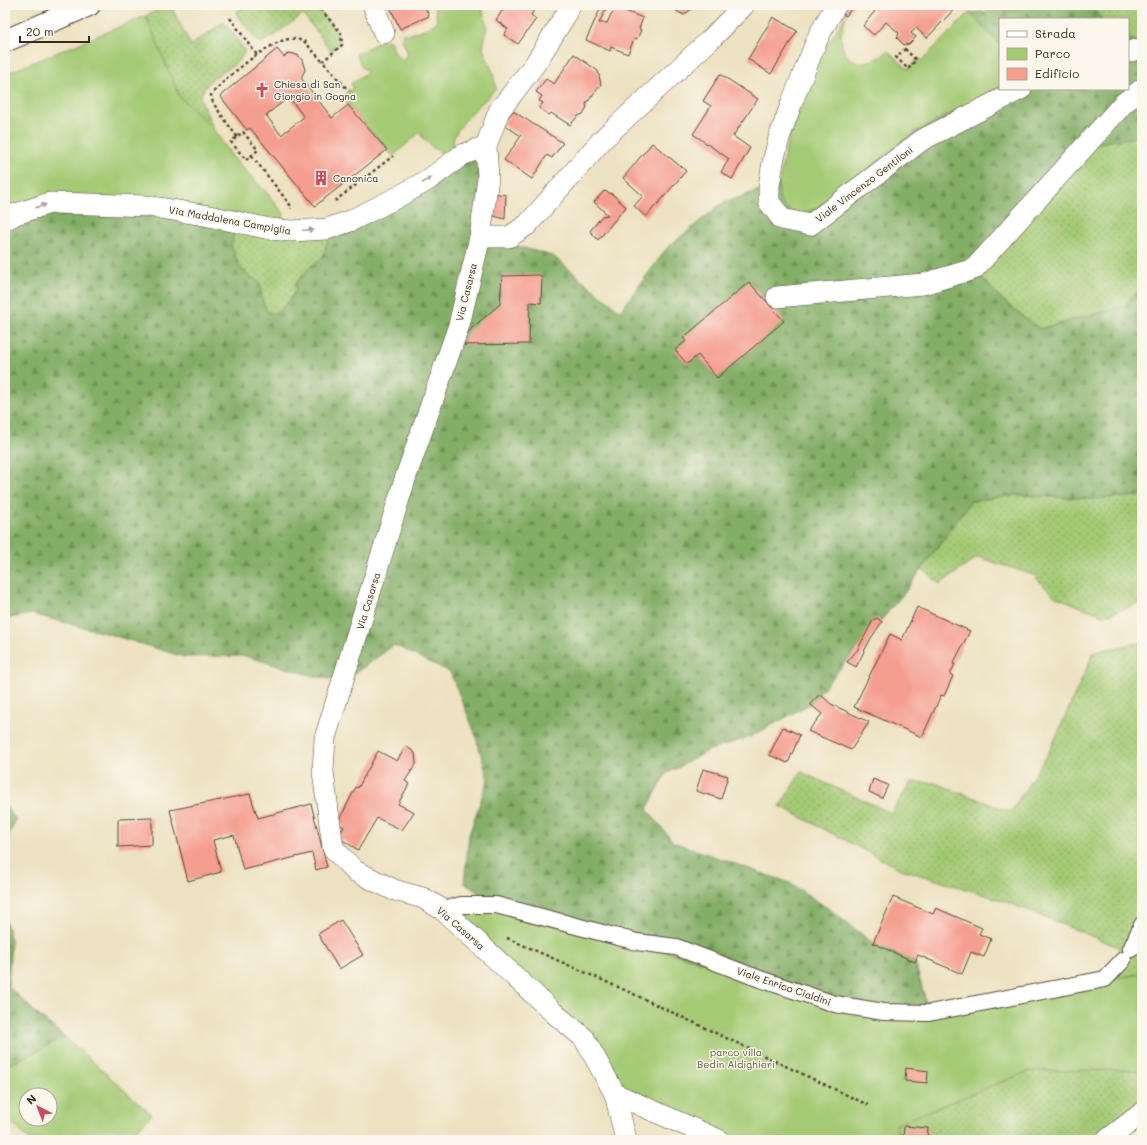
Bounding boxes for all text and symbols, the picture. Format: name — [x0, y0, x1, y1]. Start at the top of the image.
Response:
scale bar — [20, 18, 89, 44]
legend — [999, 18, 1129, 90]
text: 20 m — [26, 23, 54, 39]
text: Strada — [1035, 25, 1076, 41]
text: Parco — [1035, 45, 1070, 61]
text: Edificio — [1035, 65, 1079, 81]
place label: Chiesa di San Giorgio in Gogna — [274, 77, 356, 103]
church icon: Chiesa di San Giorgio in Gogna — [253, 81, 271, 99]
street label: Viale Vincenzo Gentiloni — [812, 143, 916, 225]
building icon: Canonica — [312, 169, 330, 187]
place label: Canonica — [333, 171, 379, 185]
one-way arrow — [421, 176, 432, 184]
street label: Via Maddalena Campiglia — [168, 202, 292, 238]
one-way arrow — [36, 203, 48, 209]
one-way arrow — [302, 227, 314, 234]
street label: Via Casarsa — [452, 261, 480, 323]
street label: Via Casarsa — [353, 571, 383, 631]
street label: Via Casarsa — [434, 903, 488, 953]
street label: Viale Enrico Cialdini — [735, 963, 833, 1009]
park label: parco villa Bedin Aldighieri — [697, 1045, 775, 1071]
north arrow — [18, 1087, 58, 1127]
text: N — [23, 1091, 39, 1108]

